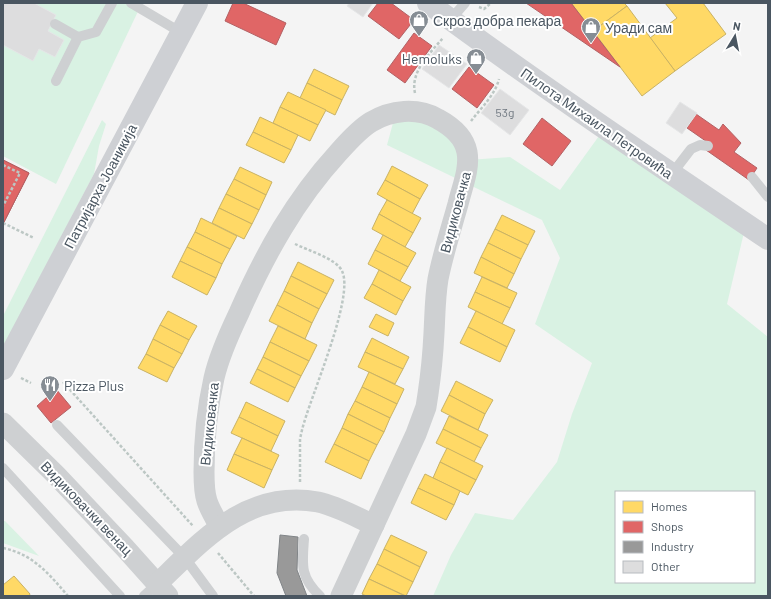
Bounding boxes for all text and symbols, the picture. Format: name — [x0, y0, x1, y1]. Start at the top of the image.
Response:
shop icon: Скроз добра пекара — [408, 9, 430, 37]
place label: Скроз добра пекара — [433, 12, 562, 29]
shop icon: Уради сам — [580, 16, 602, 44]
north arrow — [715, 16, 755, 56]
place label: Уради сам — [605, 19, 672, 36]
text: N — [732, 19, 742, 33]
shop icon: Hemoluks — [465, 47, 487, 75]
place label: Hemoluks — [402, 50, 462, 67]
street label: Пилота Михаила Петровића — [518, 64, 676, 182]
house number: 53g — [496, 105, 514, 119]
street label: Патријарха Јоаникија — [60, 121, 140, 251]
street label: Видиковачка — [436, 169, 474, 255]
restaurant icon: Pizza Plus — [39, 374, 61, 402]
place label: Pizza Plus — [64, 377, 124, 394]
street label: Видиковачка — [196, 381, 222, 466]
street label: Видиковачки венац — [38, 457, 136, 559]
legend — [615, 491, 755, 583]
text: Homes — [651, 499, 688, 513]
text: Shops — [651, 519, 684, 533]
text: Industry — [651, 539, 694, 553]
text: Other — [651, 559, 681, 573]

